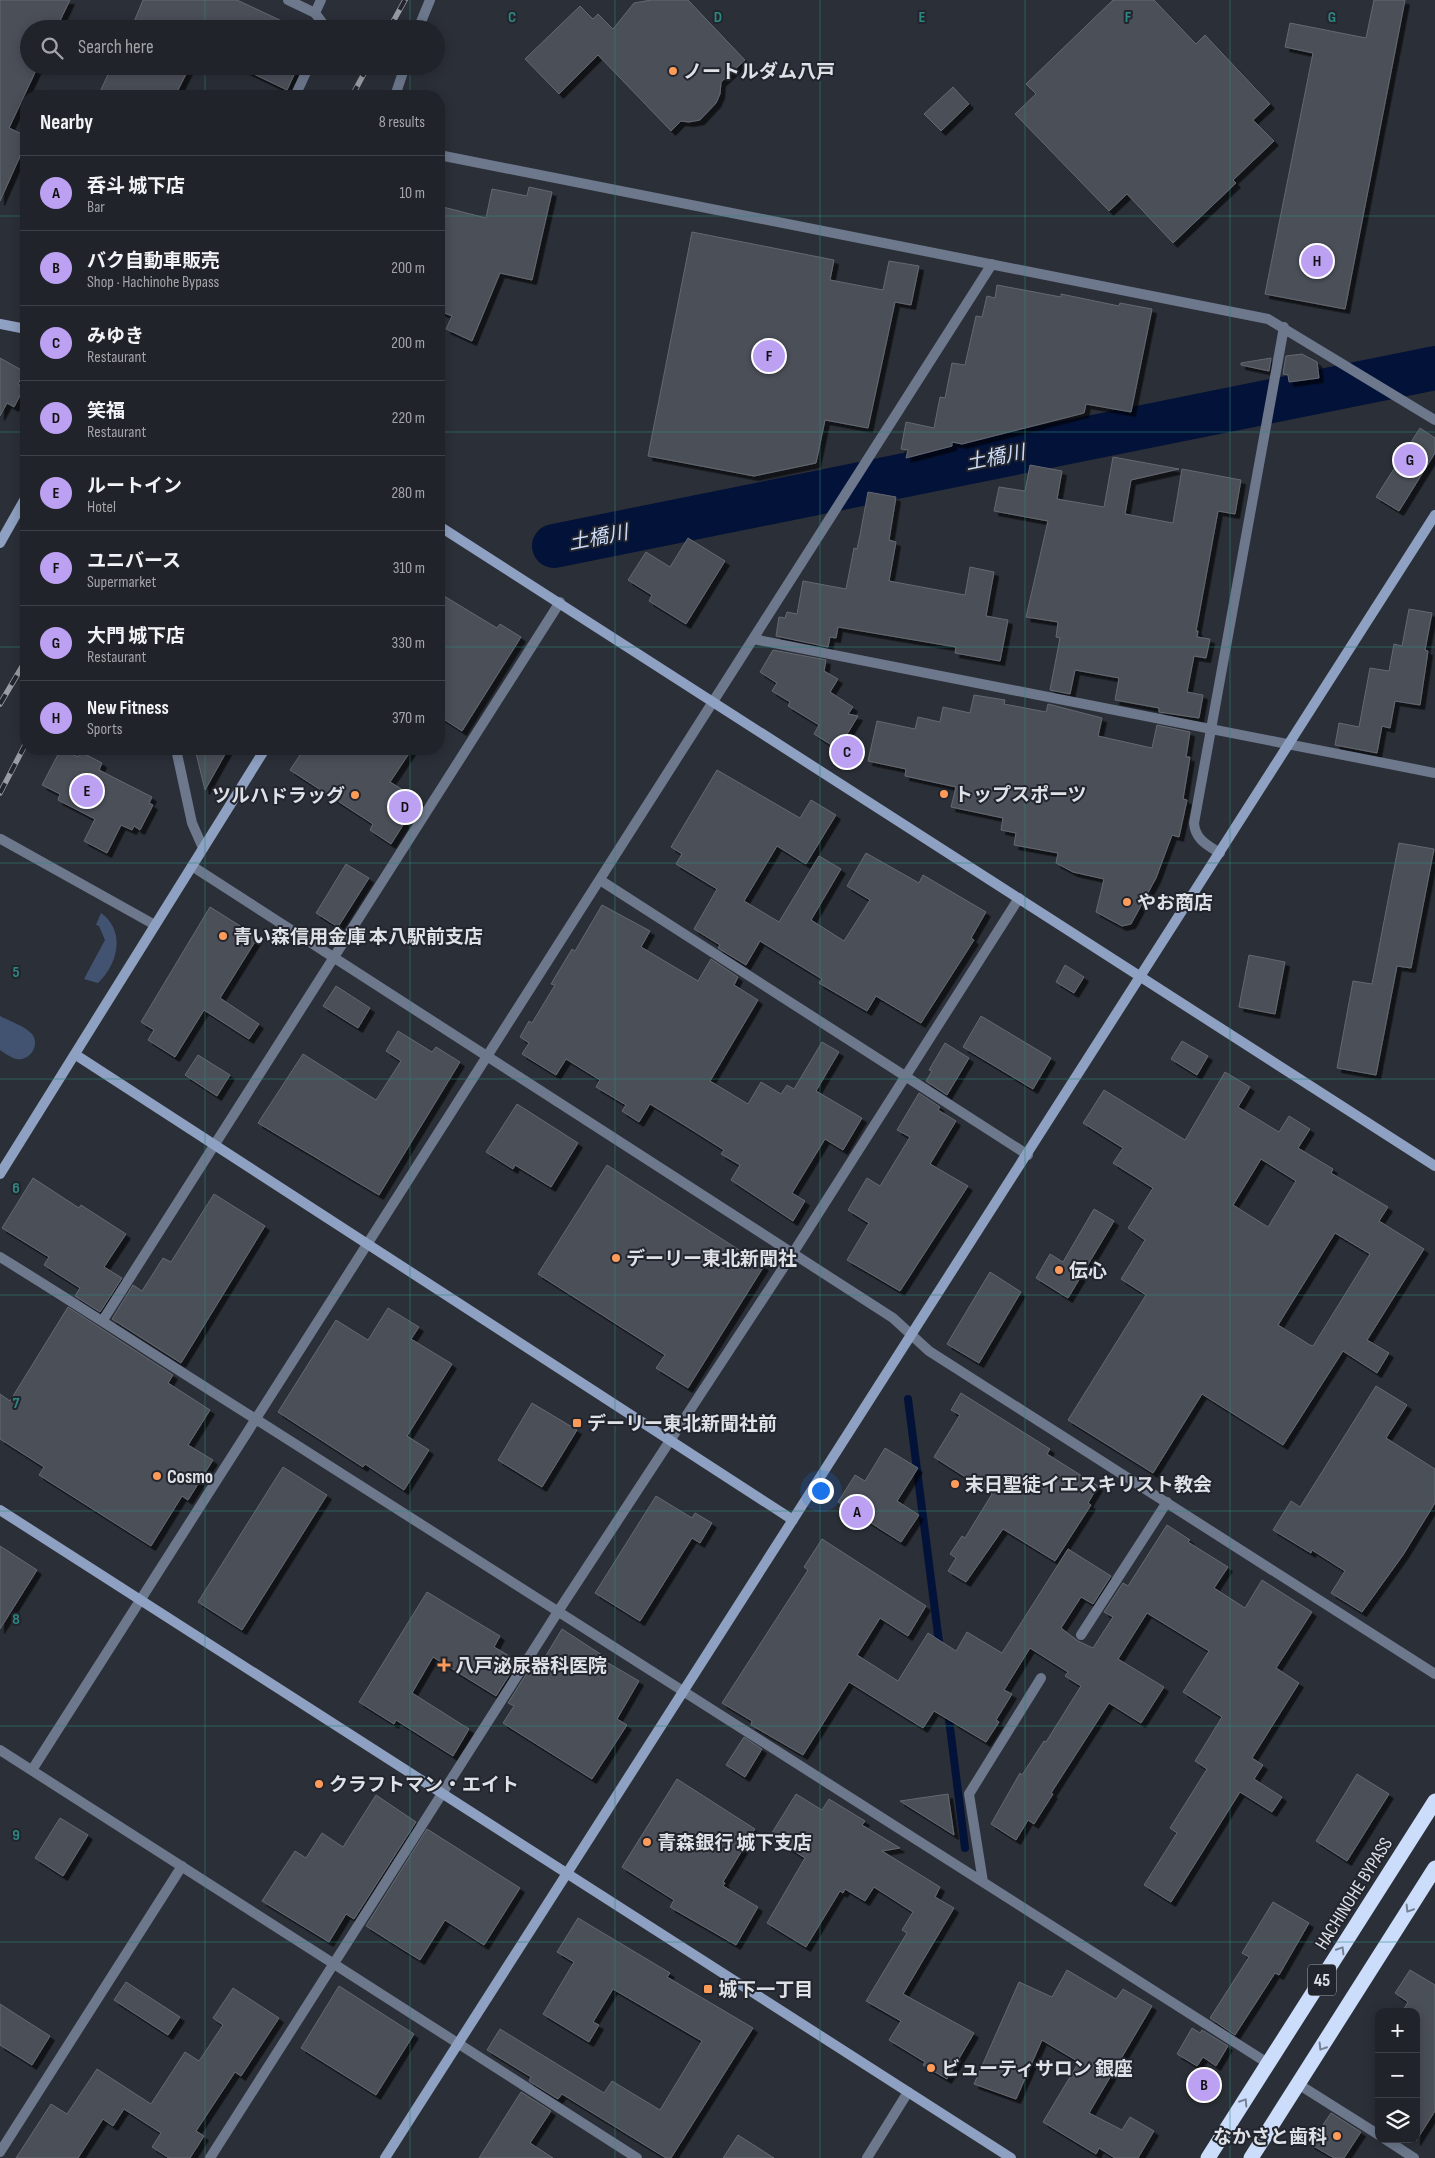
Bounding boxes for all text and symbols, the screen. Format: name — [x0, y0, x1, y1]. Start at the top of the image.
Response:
text: C — [508, 8, 516, 27]
text: D — [714, 8, 722, 27]
text: E — [919, 8, 926, 27]
text: F — [1125, 8, 1132, 27]
text: G — [1328, 8, 1336, 27]
search box — [20, 20, 445, 75]
icon: search — [38, 34, 66, 62]
text: Search here — [78, 36, 154, 59]
place label: ノートルダム八戸 — [683, 61, 835, 84]
marker: ノートルダム八戸 — [667, 65, 679, 77]
text: Nearby — [40, 110, 93, 135]
text: 8 results — [379, 113, 425, 132]
text: 呑斗 城下店 — [87, 175, 185, 198]
text: A — [52, 184, 60, 203]
text: 10 m — [399, 184, 425, 203]
text: Bar — [87, 198, 105, 217]
pin: H — [1301, 242, 1333, 280]
text: バク自動車販売 — [87, 250, 220, 273]
text: B — [52, 259, 60, 278]
text: 200 m — [391, 259, 425, 278]
text: Shop · Hachinohe Bypass — [87, 273, 219, 292]
text: みゆき — [87, 325, 144, 348]
text: C — [52, 334, 60, 353]
text: 200 m — [391, 334, 425, 353]
pin: F — [753, 337, 785, 375]
text: Restaurant — [87, 348, 146, 367]
text: 笑福 — [87, 400, 125, 423]
text: D — [52, 409, 60, 428]
text: 220 m — [392, 409, 425, 428]
text: Restaurant — [87, 423, 146, 442]
water label: 土橋川 — [963, 440, 1029, 475]
pin: G — [1394, 441, 1426, 479]
text: ルートイン — [87, 475, 182, 498]
text: E — [53, 484, 59, 503]
text: 280 m — [391, 484, 425, 503]
text: Hotel — [87, 498, 116, 517]
water label: 土橋川 — [566, 520, 632, 555]
text: ユニバース — [87, 550, 181, 573]
text: F — [53, 559, 59, 578]
text: 310 m — [393, 559, 425, 578]
text: Supermarket — [87, 573, 156, 592]
text: 大門 城下店 — [87, 625, 185, 648]
text: G — [52, 634, 60, 653]
text: 330 m — [392, 634, 425, 653]
text: Restaurant — [87, 648, 146, 667]
text: New Fitness — [87, 697, 169, 720]
text: H — [52, 709, 60, 728]
text: 370 m — [392, 709, 425, 728]
text: Sports — [87, 720, 122, 739]
pin: C — [831, 733, 863, 771]
pin: E — [71, 772, 103, 810]
place label: トップスポーツ — [954, 784, 1087, 807]
place label: ツルハドラッグ — [212, 785, 345, 808]
pin: D — [389, 788, 421, 826]
marker: トップスポーツ — [938, 788, 950, 800]
marker: ツルハドラッグ — [349, 789, 361, 801]
place label: やお商店 — [1137, 892, 1213, 915]
marker: やお商店 — [1121, 896, 1133, 908]
place label: 青い森信用金庫 本八駅前支店 — [233, 926, 483, 949]
marker: 青い森信用金庫 本八駅前支店 — [217, 930, 229, 942]
text: 5 — [12, 963, 20, 982]
text: 6 — [12, 1179, 20, 1198]
place label: デーリー東北新聞社 — [626, 1248, 797, 1271]
marker: デーリー東北新聞社 — [610, 1252, 622, 1264]
place label: 伝心 — [1069, 1260, 1107, 1283]
marker: 伝心 — [1053, 1264, 1065, 1276]
text: 7 — [13, 1394, 20, 1413]
place label: デーリー東北新聞社前 — [587, 1413, 777, 1436]
marker: デーリー東北新聞社前 — [571, 1417, 583, 1429]
place label: Cosmo — [167, 1466, 213, 1489]
marker: Cosmo — [151, 1470, 163, 1482]
place label: 末日聖徒イエスキリスト教会 — [965, 1474, 1212, 1497]
your location — [808, 1478, 834, 1504]
marker: 末日聖徒イエスキリスト教会 — [949, 1478, 961, 1490]
pin: A — [841, 1493, 873, 1531]
text: 8 — [12, 1610, 20, 1629]
place label: 八戸泌尿器科医院 — [455, 1655, 607, 1678]
marker: 八戸泌尿器科医院 — [437, 1658, 451, 1672]
place label: クラフトマン・エイト — [329, 1774, 519, 1797]
marker: クラフトマン・エイト — [313, 1778, 325, 1790]
text: 9 — [12, 1826, 20, 1845]
place label: 青森銀行 城下支店 — [657, 1832, 812, 1855]
street label: HACHINOHE BYPASS — [1311, 1834, 1398, 1954]
marker: 青森銀行 城下支店 — [641, 1836, 653, 1848]
one-way arrow — [1405, 1904, 1415, 1913]
one-way arrow — [1334, 1947, 1344, 1956]
road number: 45 — [1308, 1964, 1336, 1996]
place label: 城下一丁目 — [718, 1979, 813, 2002]
marker: 城下一丁目 — [702, 1983, 714, 1995]
map controls — [1375, 2008, 1420, 2143]
button: + — [1375, 2008, 1420, 2053]
one-way arrow — [1318, 2041, 1328, 2050]
button: − — [1375, 2053, 1420, 2098]
place label: ビューティサロン 銀座 — [941, 2058, 1133, 2081]
marker: ビューティサロン 銀座 — [925, 2062, 937, 2074]
pin: B — [1188, 2066, 1220, 2104]
button: layers — [1375, 2098, 1420, 2143]
one-way arrow — [1238, 2099, 1248, 2108]
place label: なかさと歯科 — [1213, 2126, 1327, 2149]
marker: なかさと歯科 — [1331, 2130, 1343, 2142]

